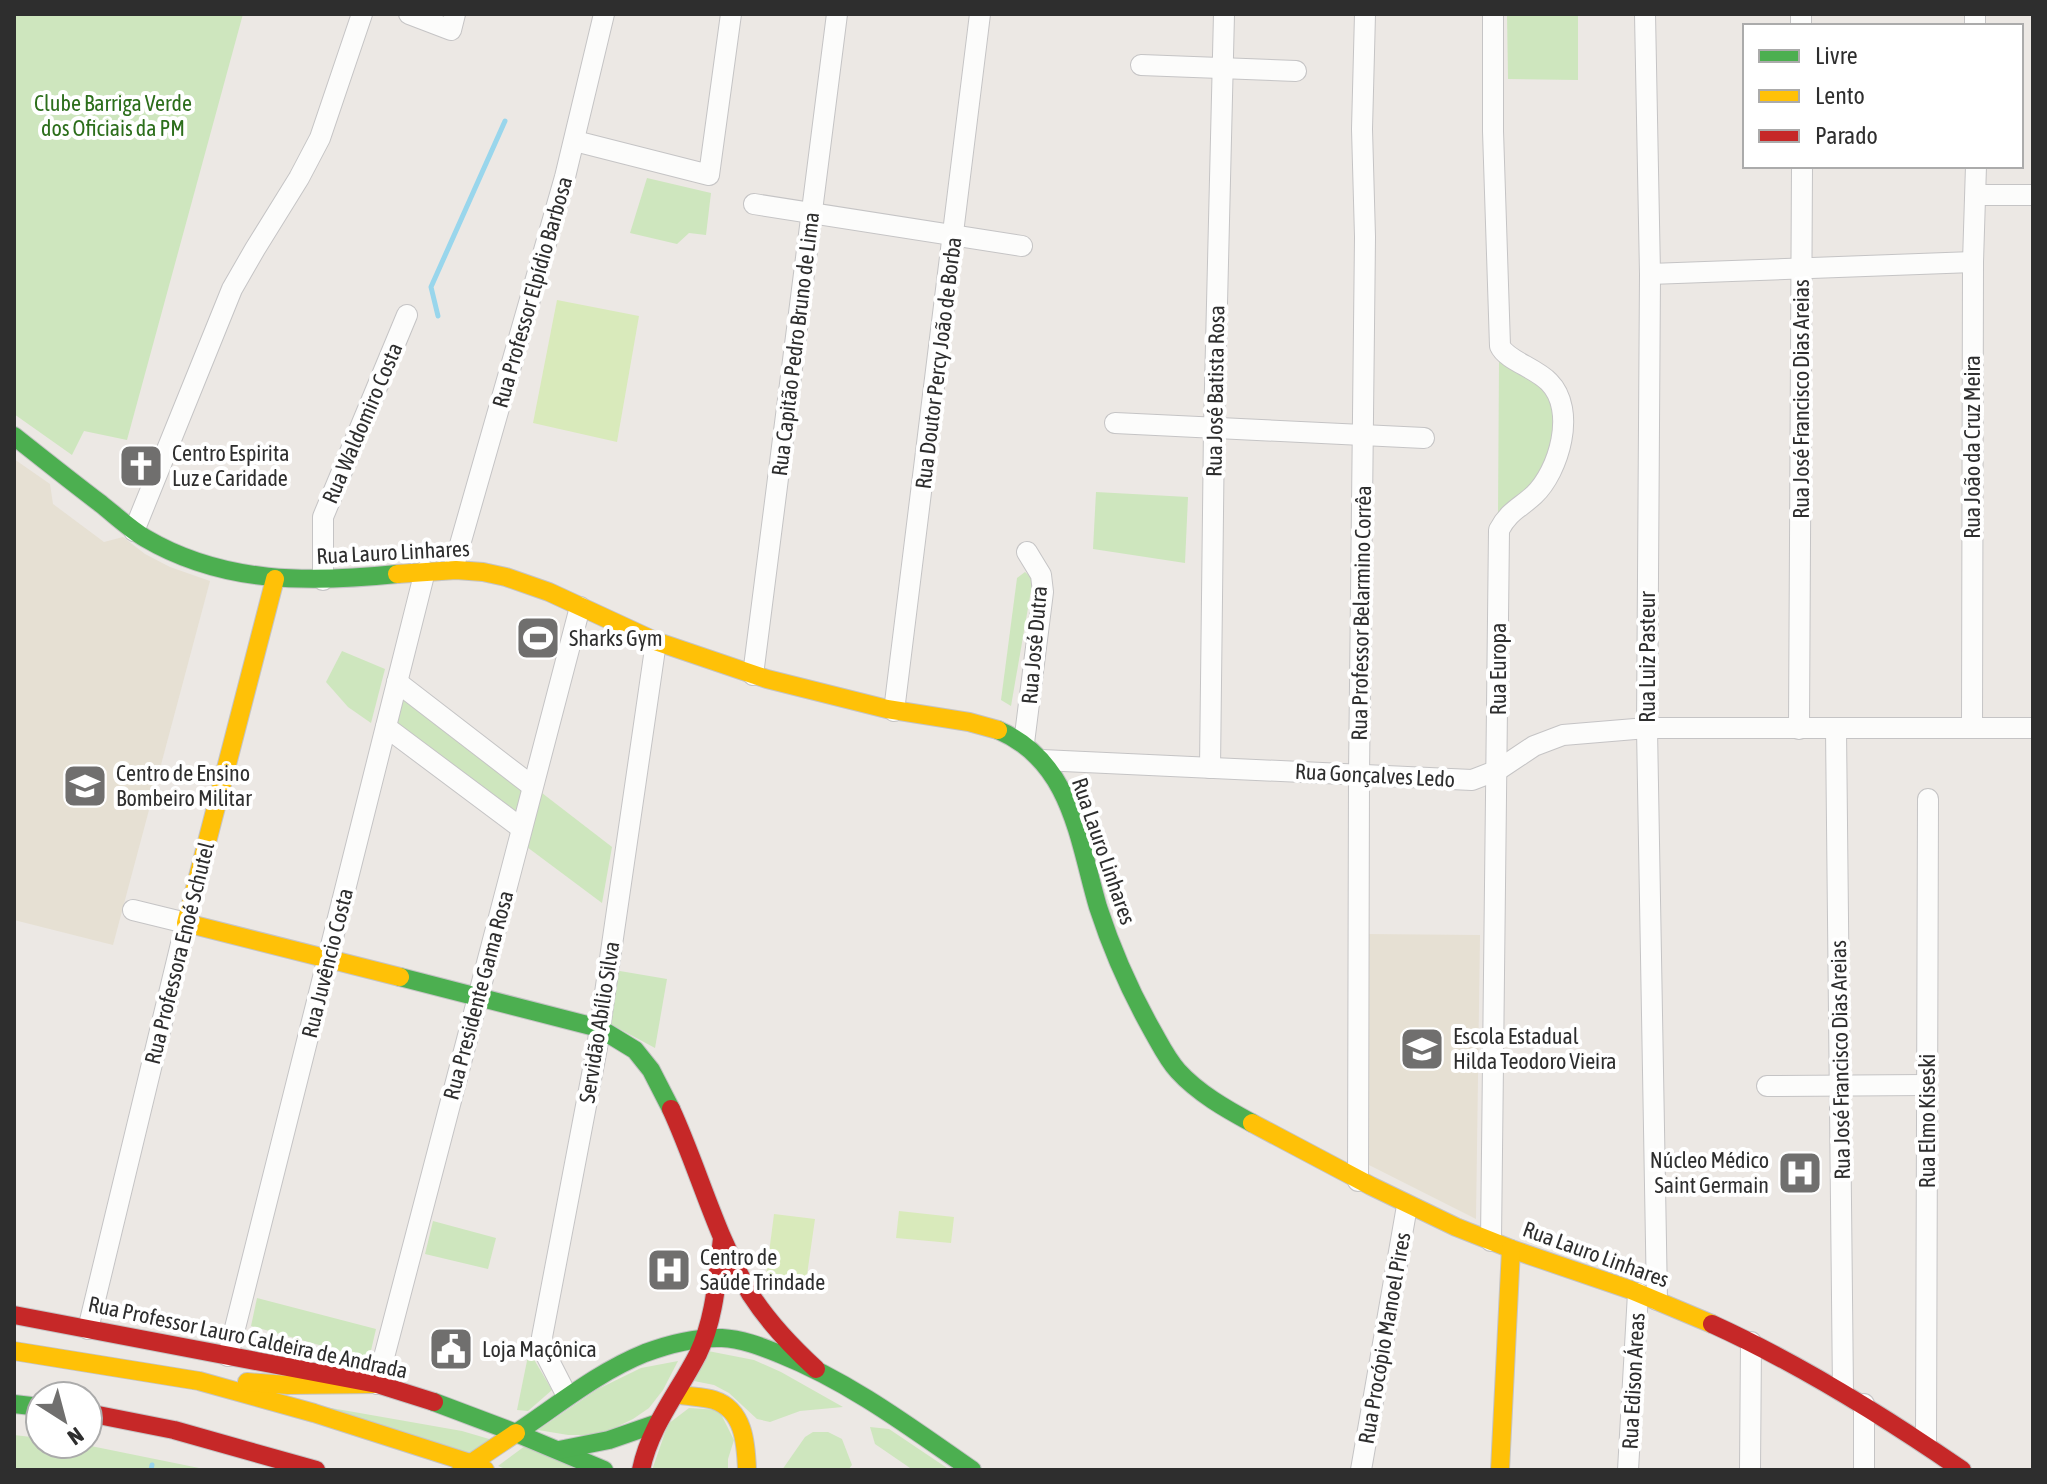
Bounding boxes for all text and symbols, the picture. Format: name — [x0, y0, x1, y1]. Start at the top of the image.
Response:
legend — [1743, 24, 2023, 168]
text: Livre — [1815, 42, 1858, 69]
text: Lento — [1815, 82, 1865, 109]
park label: Clube Barriga Verde dos Oficiais da PM — [34, 90, 192, 141]
text: Parado — [1815, 122, 1878, 149]
street label: Rua Professor Elpídio Barbosa — [487, 173, 577, 411]
street label: Rua Capitão Pedro Bruno de Lima — [766, 211, 824, 477]
street label: Rua Doutor Percy João de Borba — [910, 236, 966, 490]
street label: Rua José Francisco Dias Areias — [1788, 279, 1814, 519]
street label: Rua José Batista Rosa — [1201, 305, 1229, 477]
street label: Rua Waldomiro Costa — [316, 339, 408, 507]
street label: Rua João da Cruz Meira — [1959, 355, 1985, 539]
place label: Centro Espirita Luz e Caridade — [172, 440, 289, 491]
church icon: Centro Espirita Luz e Caridade — [117, 442, 165, 490]
street label: Rua Professor Belarmino Corrêa — [1346, 485, 1376, 741]
street label: Rua Lauro Linhares — [316, 535, 471, 569]
street label: Rua José Dutra — [1016, 585, 1052, 705]
street label: Rua Luiz Pasteur — [1634, 591, 1660, 723]
sports icon: Sharks Gym — [514, 614, 562, 662]
street label: Rua Europa — [1485, 623, 1511, 715]
place label: Sharks Gym — [569, 625, 663, 651]
street label: Rua Gonçalves Ledo — [1294, 758, 1456, 792]
place label: Centro de Ensino Bombeiro Militar — [116, 760, 252, 811]
school or university icon: Centro de Ensino Bombeiro Militar — [61, 762, 109, 810]
street label: Rua Lauro Linhares — [1067, 774, 1141, 928]
street label: Rua Professora Enoé Schutel — [139, 839, 219, 1067]
street label: Rua Juvêncio Costa — [296, 886, 358, 1040]
street label: Rua Presidente Gama Rosa — [438, 888, 518, 1102]
street label: Servidão Abílio Silva — [573, 939, 625, 1105]
street label: Rua José Francisco Dias Areias — [1825, 940, 1855, 1180]
place label: Escola Estadual Hilda Teodoro Vieira — [1453, 1023, 1616, 1074]
school or university icon: Escola Estadual Hilda Teodoro Vieira — [1398, 1025, 1446, 1073]
street label: Rua Elmo Kiseski — [1914, 1054, 1940, 1188]
place label: Núcleo Médico Saint Germain — [1650, 1147, 1769, 1198]
hospital icon: Núcleo Médico Saint Germain — [1776, 1149, 1824, 1197]
street label: Rua Lauro Linhares — [1519, 1216, 1673, 1293]
street label: Rua Procópio Manoel Pires — [1353, 1230, 1415, 1446]
place label: Centro de Saúde Trindade — [700, 1244, 825, 1295]
hospital icon: Centro de Saúde Trindade — [645, 1246, 693, 1294]
street label: Rua Professor Lauro Caldeira de Andrada — [86, 1290, 410, 1384]
street label: Rua Edison Áreas — [1616, 1312, 1650, 1450]
public building icon: Loja Maçônica — [427, 1325, 475, 1373]
place label: Loja Maçônica — [482, 1336, 597, 1362]
north arrow — [24, 1380, 104, 1460]
text: N — [63, 1422, 89, 1451]

